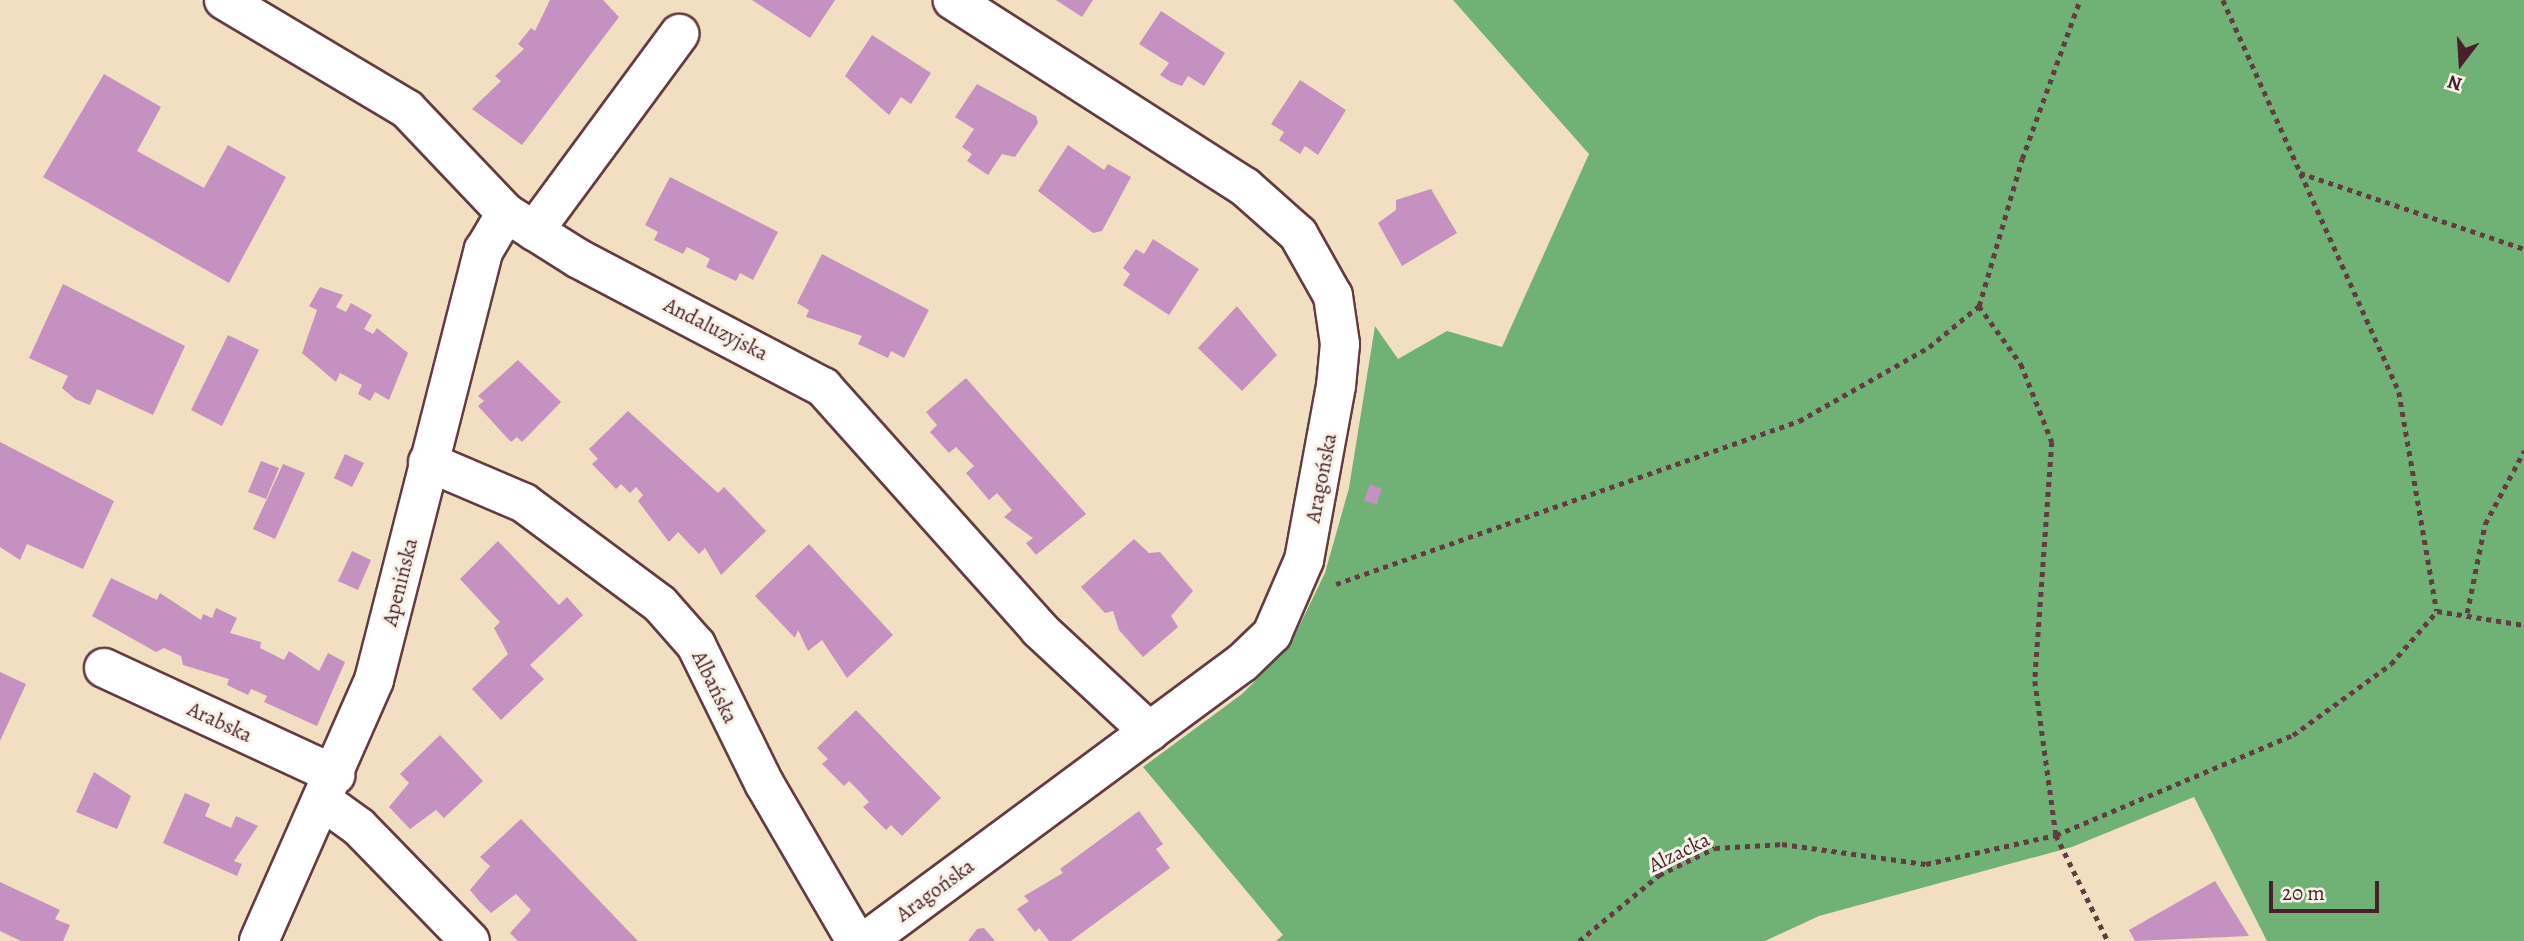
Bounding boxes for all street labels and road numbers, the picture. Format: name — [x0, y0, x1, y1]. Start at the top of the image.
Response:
street label: Andaluzyjska — [660, 292, 772, 366]
street label: Aragońska — [1300, 431, 1342, 525]
street label: Apenińska — [377, 535, 423, 629]
street label: Albańska — [687, 647, 743, 727]
street label: Arabska — [184, 696, 256, 748]
street label: Alzacka — [1644, 826, 1714, 878]
street label: Aragońska — [891, 853, 979, 927]

